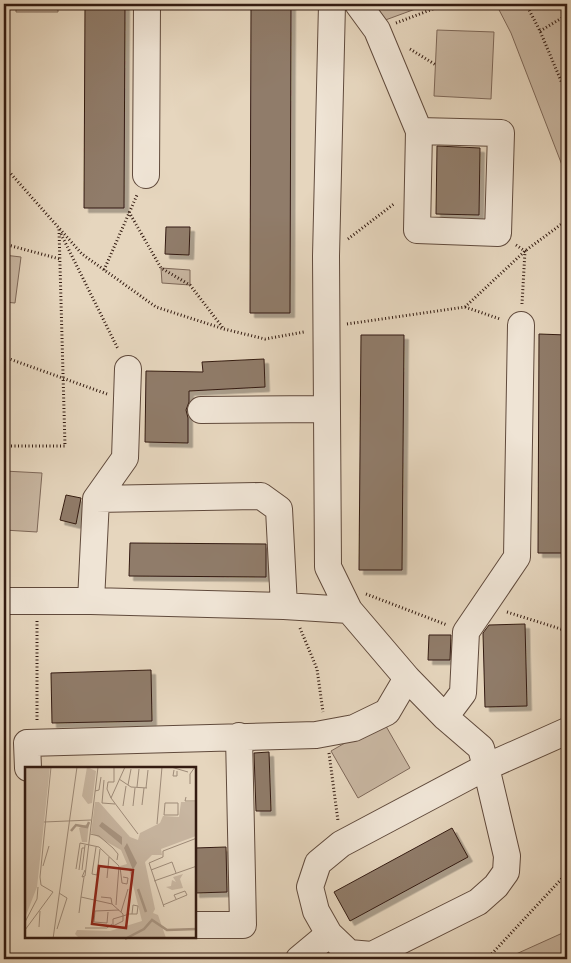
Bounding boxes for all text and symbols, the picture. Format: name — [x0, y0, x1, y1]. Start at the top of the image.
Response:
inset map — [25, 767, 196, 938]

